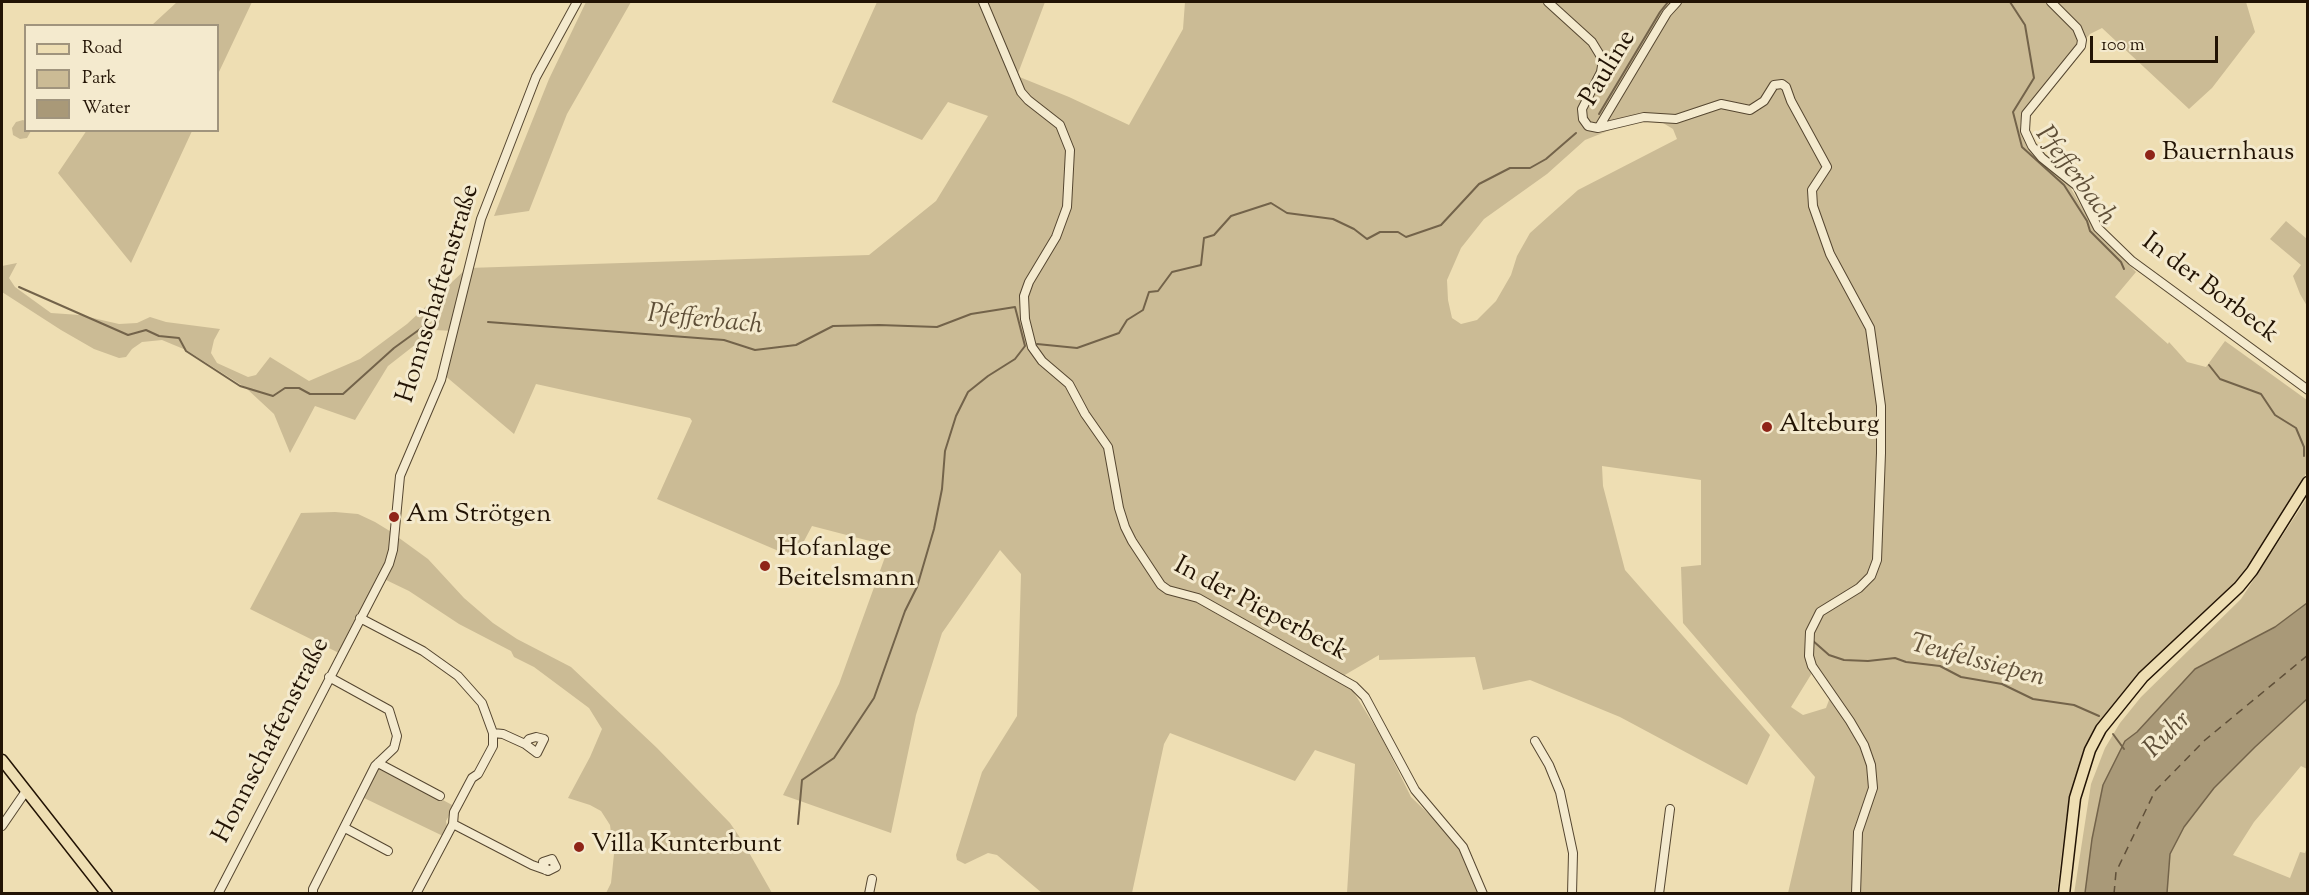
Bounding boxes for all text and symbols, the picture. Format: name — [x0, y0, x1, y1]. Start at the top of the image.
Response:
legend — [24, 24, 219, 132]
scale bar — [2093, 24, 2220, 62]
street label: Pauline — [1575, 25, 1645, 113]
text: 100 m — [2101, 33, 2145, 59]
text: Road — [82, 36, 122, 62]
text: Park — [82, 66, 116, 92]
text: Water — [82, 96, 130, 122]
water label: Pfefferbach — [2026, 121, 2122, 233]
place label: Bauernhaus — [2162, 139, 2294, 171]
marker: Bauernhaus — [2143, 148, 2157, 162]
street label: Honnschaftenstraße — [392, 181, 488, 407]
street label: In der Borbeck — [2134, 228, 2284, 352]
water label: Pfefferbach — [646, 300, 764, 344]
place label: Alteburg — [1779, 411, 1879, 443]
marker: Alteburg — [1760, 420, 1774, 434]
place label: Am Strötgen — [406, 501, 551, 533]
marker: Am Strötgen — [387, 510, 401, 524]
place label: Hofanlage Beitelsmann — [777, 535, 915, 596]
street label: In der Pieperbeck — [1168, 552, 1352, 670]
marker: Hofanlage Beitelsmann — [758, 559, 772, 573]
water label: Teufelssiepen — [1906, 629, 2048, 697]
street label: Honnschaftenstraße — [208, 633, 338, 849]
water label: Ruhr — [2139, 706, 2199, 766]
place label: Villa Kunterbunt — [591, 831, 782, 863]
marker: Villa Kunterbunt — [572, 840, 586, 854]

